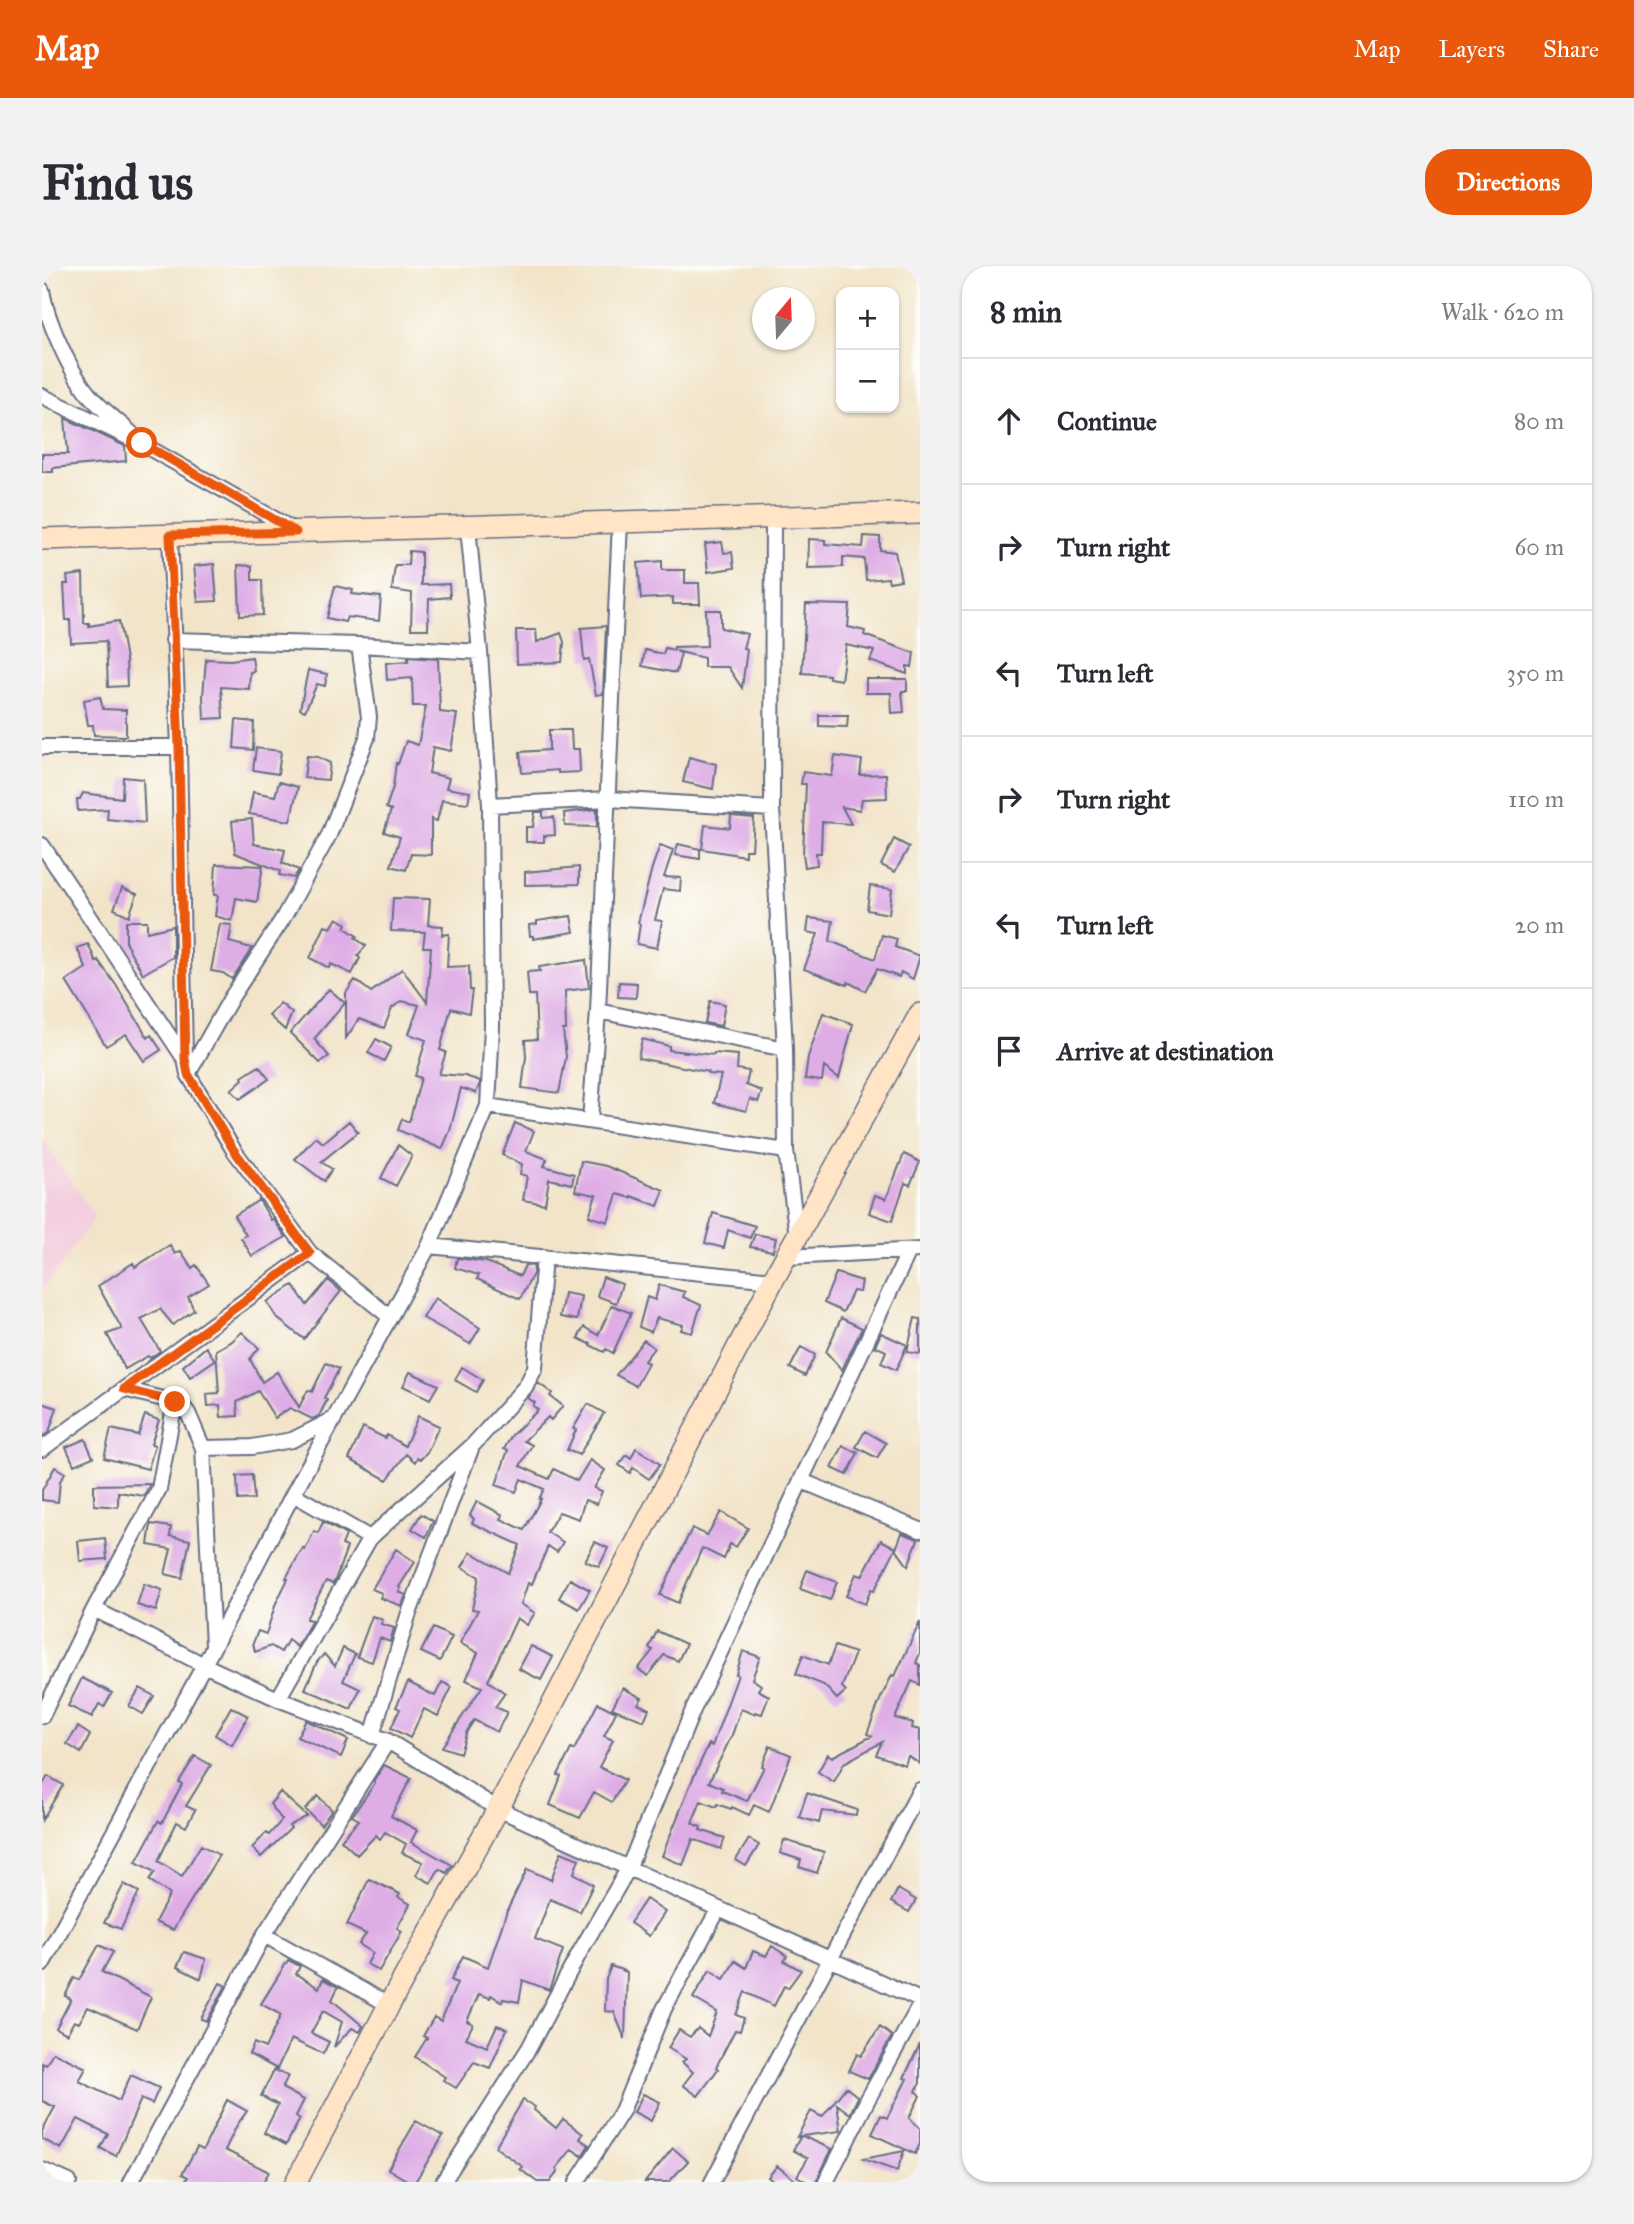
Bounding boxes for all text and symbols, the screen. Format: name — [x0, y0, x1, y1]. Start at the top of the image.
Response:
text: Map — [35, 29, 99, 69]
text: Map — [1354, 34, 1401, 64]
text: Layers — [1439, 34, 1505, 64]
text: Share — [1543, 34, 1599, 64]
button: Directions — [1425, 149, 1592, 215]
text: Find us — [42, 153, 193, 212]
north arrow — [752, 287, 815, 350]
map controls — [836, 287, 899, 413]
button: + — [836, 287, 899, 350]
text: 8 min — [990, 294, 1062, 330]
text: Walk · 620 m — [1441, 298, 1564, 326]
button: − — [836, 350, 899, 413]
icon: ahead — [990, 402, 1028, 440]
text: Continue — [1057, 405, 1157, 437]
text: 80 m — [1514, 407, 1564, 435]
route start — [126, 427, 157, 458]
icon: right — [990, 528, 1028, 566]
text: Turn right — [1057, 531, 1170, 563]
text: 60 m — [1515, 533, 1564, 561]
icon: left — [990, 654, 1028, 692]
text: Turn left — [1057, 657, 1153, 689]
text: 350 m — [1506, 659, 1564, 687]
icon: right — [990, 780, 1028, 818]
text: Turn right — [1057, 783, 1170, 815]
text: 110 m — [1508, 785, 1564, 813]
icon: left — [990, 906, 1028, 944]
text: Turn left — [1057, 909, 1153, 941]
text: 20 m — [1515, 911, 1564, 939]
icon: arrive — [990, 1032, 1028, 1070]
text: Arrive at destination — [1057, 1035, 1274, 1067]
route end — [159, 1386, 190, 1417]

